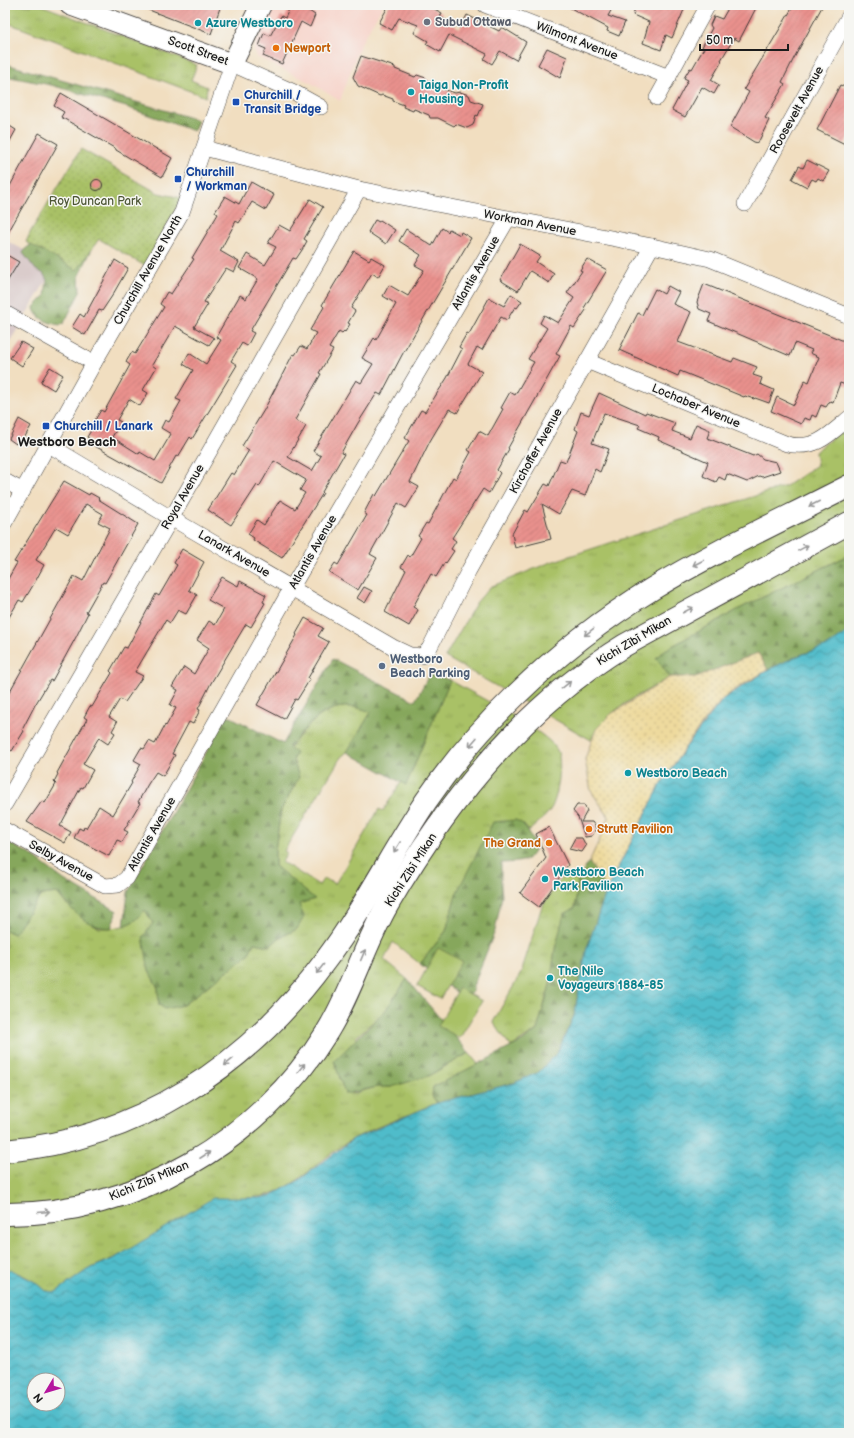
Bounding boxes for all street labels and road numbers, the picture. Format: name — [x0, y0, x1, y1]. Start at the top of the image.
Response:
street label: Wilmont Avenue — [534, 18, 620, 64]
street label: Scott Street — [166, 33, 231, 69]
street label: Roosevelt Avenue — [767, 64, 827, 156]
street label: Workman Avenue — [482, 207, 578, 239]
street label: Churchill Avenue North — [110, 212, 186, 328]
street label: Atlantis Avenue — [449, 233, 503, 313]
street label: Lochaber Avenue — [649, 381, 743, 431]
street label: Kirchoffer Avenue — [506, 406, 566, 496]
street label: Royal Avenue — [158, 462, 208, 532]
street label: Atlantis Avenue — [286, 512, 340, 592]
street label: Lanark Avenue — [195, 527, 273, 581]
street label: Kichi Zībī Mīkan — [594, 613, 674, 669]
street label: Atlantis Avenue — [125, 794, 179, 874]
street label: Kichi Zībī Mīkan — [382, 830, 441, 910]
street label: Selby Avenue — [26, 837, 96, 885]
street label: Kichi Zībī Mīkan — [107, 1157, 191, 1204]

